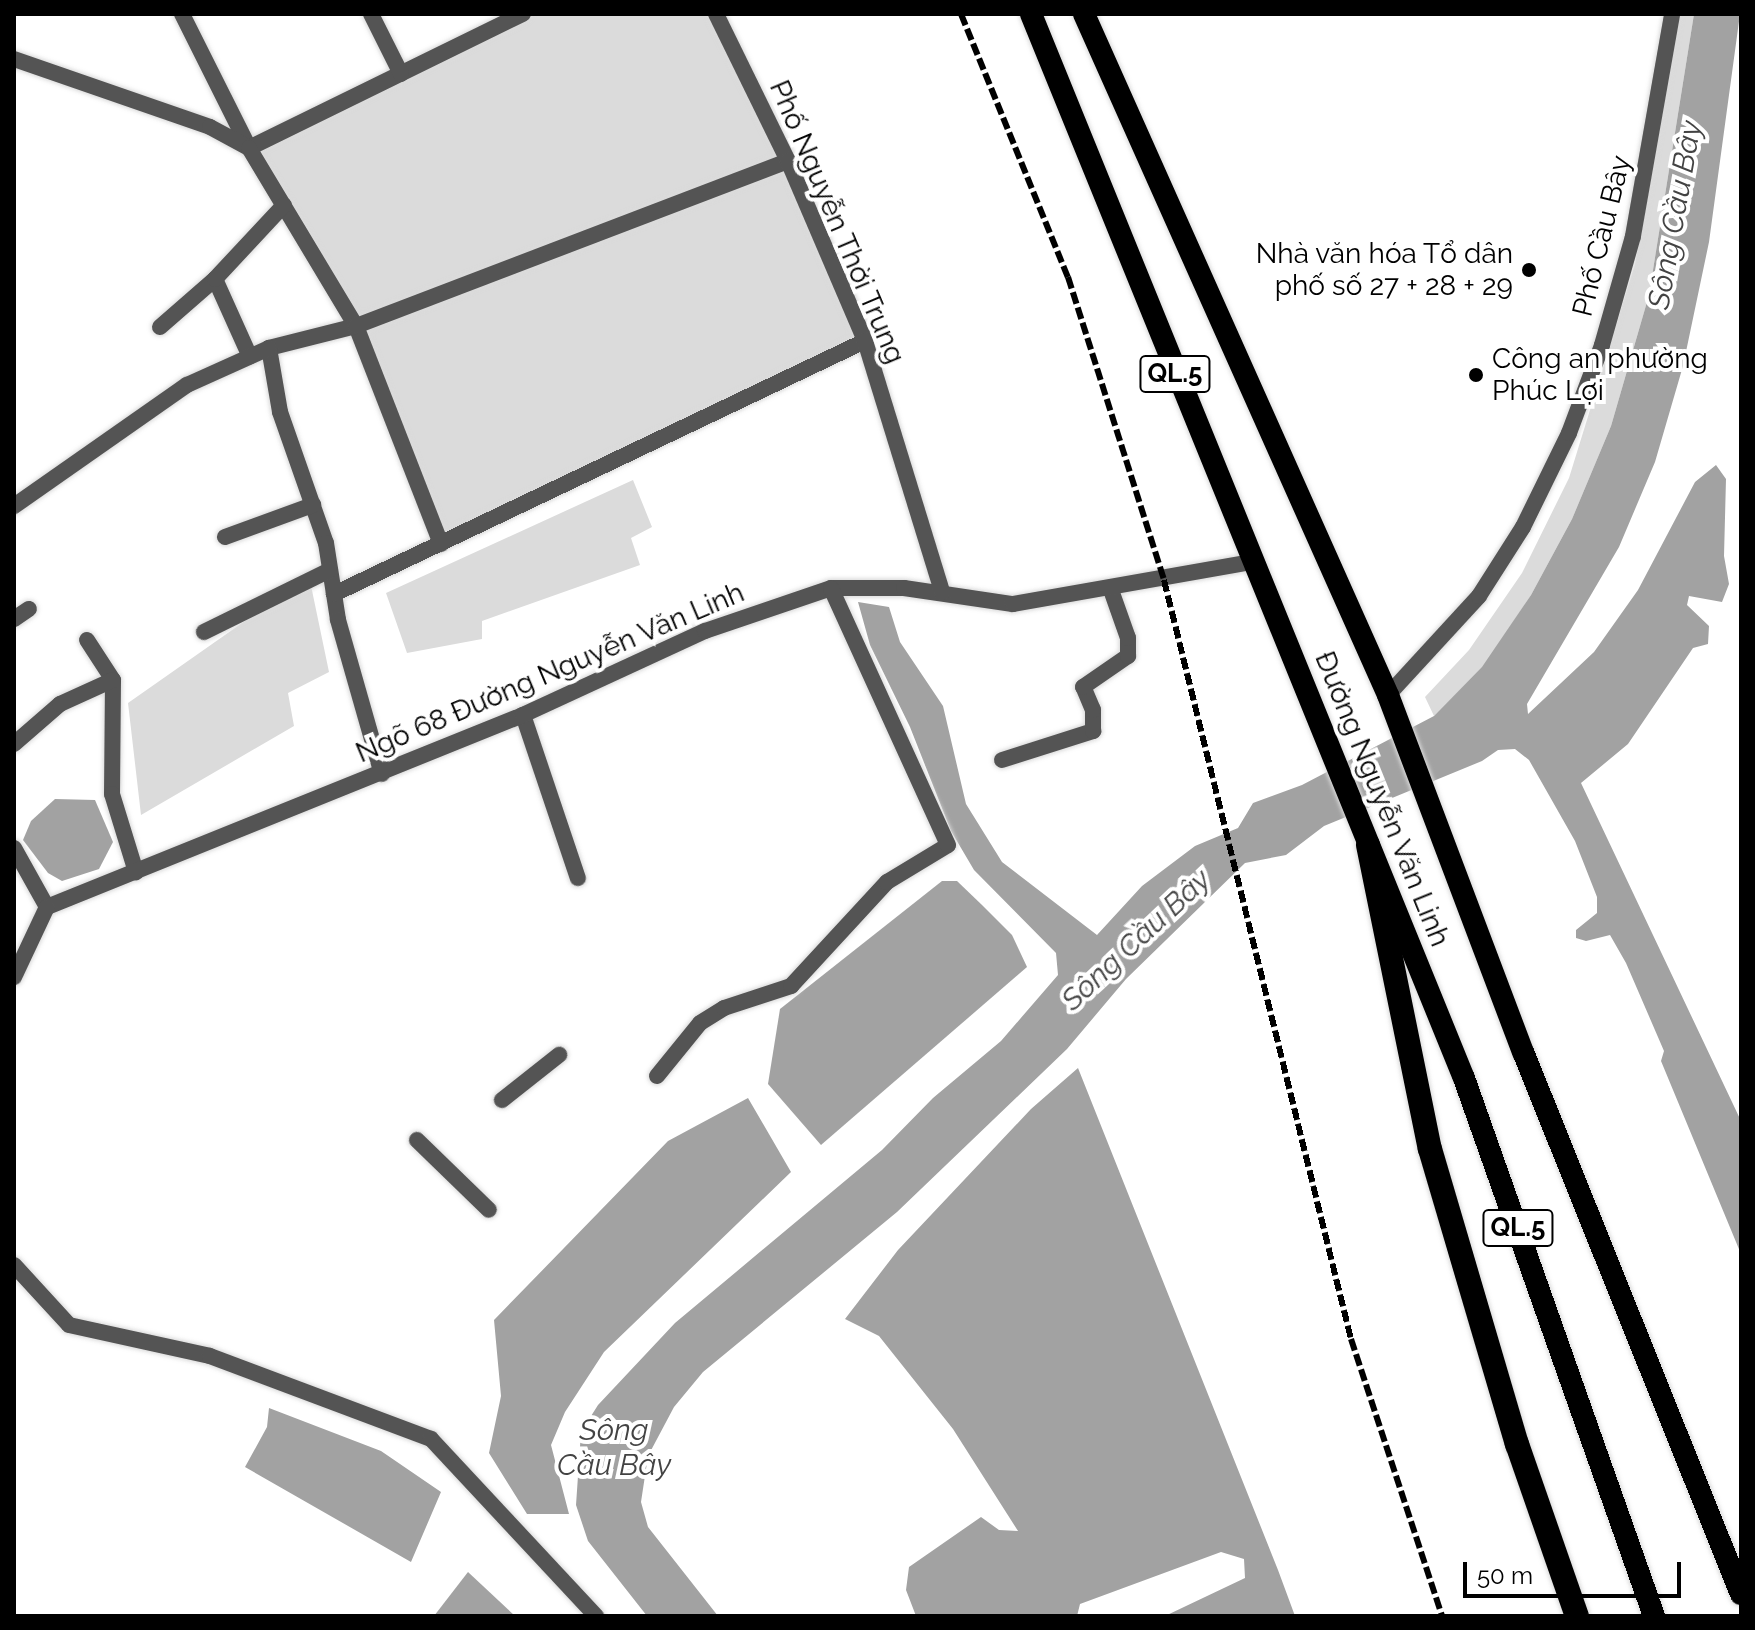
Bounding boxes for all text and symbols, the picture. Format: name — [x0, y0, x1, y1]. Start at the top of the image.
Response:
street label: Phố Nguyễn Thời Trung — [762, 75, 912, 369]
water label: Sông Cầu Bây — [1641, 118, 1709, 312]
street label: Phố Cầu Bây — [1566, 152, 1638, 320]
place label: Nhà văn hóa Tổ dân phố số 27 + 28 + 29 — [1254, 237, 1513, 303]
marker: Nhà văn hóa Tổ dân phố số 27 + 28 + 29 — [1520, 261, 1538, 279]
place label: Công an phường Phúc Lợi — [1492, 342, 1708, 408]
road number: QL.5 — [1139, 352, 1211, 396]
marker: Công an phường Phúc Lợi — [1467, 366, 1485, 384]
street label: Ngõ 68 Đường Nguyễn Văn Linh — [351, 576, 749, 770]
street label: Đường Nguyễn Văn Linh — [1307, 646, 1457, 952]
water label: Sông Cầu Bây — [1054, 862, 1218, 1018]
road number: QL.5 — [1482, 1206, 1554, 1250]
water label: Sông Cầu Bây — [557, 1412, 671, 1482]
scale bar — [1467, 1546, 1685, 1596]
text: 50 m — [1477, 1561, 1533, 1590]

